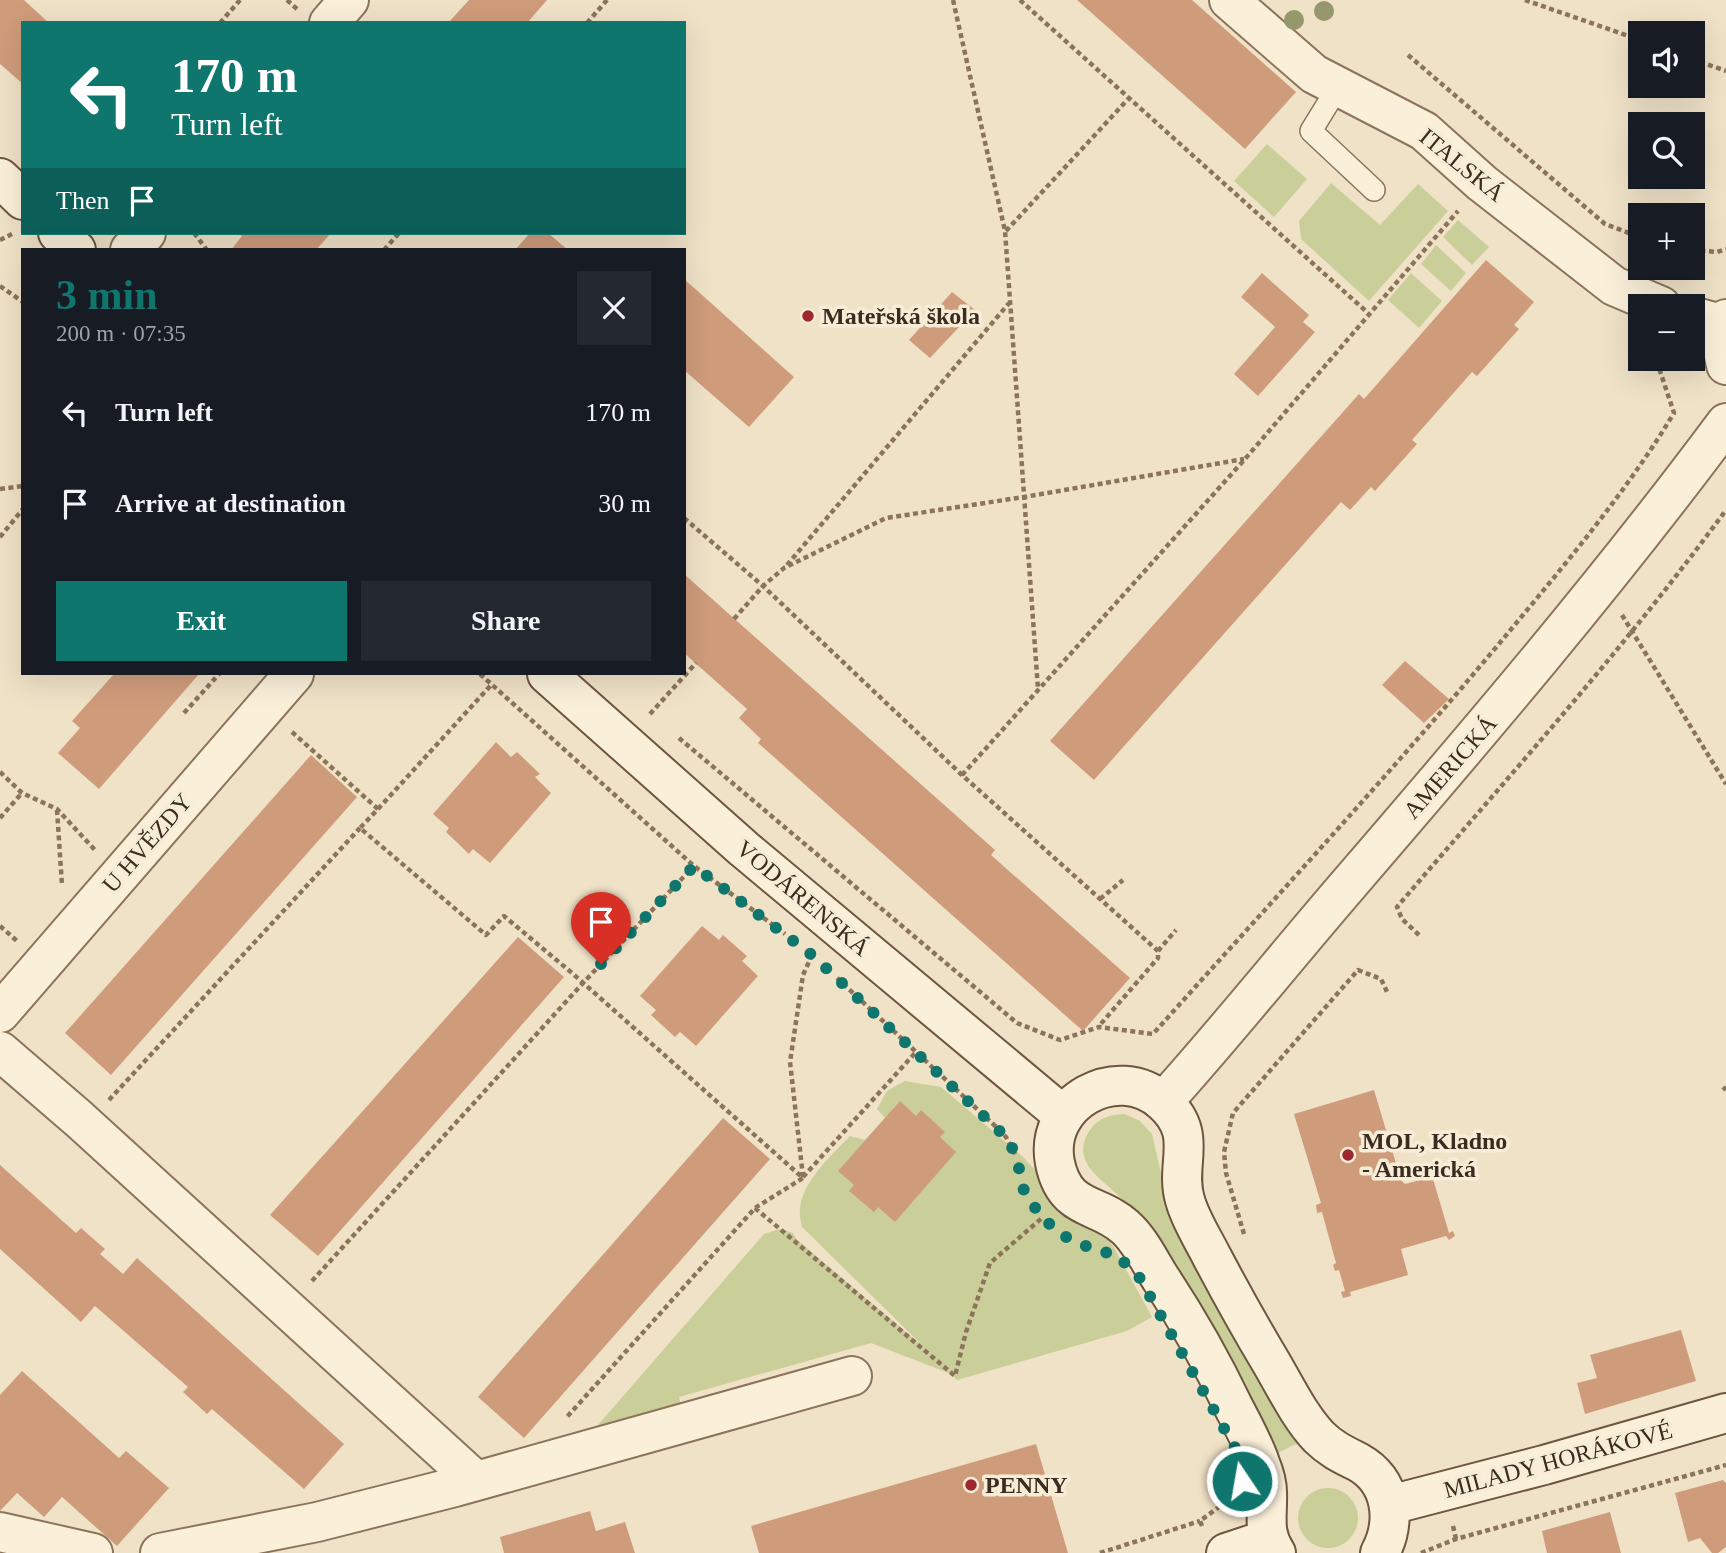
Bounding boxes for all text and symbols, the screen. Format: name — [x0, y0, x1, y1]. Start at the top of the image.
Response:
map controls — [1628, 21, 1705, 371]
button: sound — [1628, 21, 1705, 98]
text: 170 m — [171, 48, 298, 103]
icon: left — [56, 49, 147, 140]
text: Turn left — [171, 106, 283, 142]
button: search — [1628, 112, 1705, 189]
street label: ITALSKÁ — [1415, 123, 1510, 207]
icon: arrive — [123, 182, 161, 220]
text: Then — [56, 186, 109, 215]
button: + — [1628, 203, 1705, 280]
button: close — [577, 271, 651, 345]
text: 3 min — [56, 272, 158, 318]
button: − — [1628, 294, 1705, 371]
place label: Mateřská škola — [822, 303, 980, 329]
marker: Mateřská škola — [800, 308, 816, 324]
text: 200 m · 07:35 — [56, 321, 186, 346]
icon: left — [56, 394, 94, 432]
text: Turn left — [115, 398, 213, 427]
text: 170 m — [585, 398, 651, 427]
icon: arrive — [56, 485, 94, 523]
text: Arrive at destination — [115, 489, 346, 518]
text: 30 m — [598, 489, 651, 518]
button: Exit — [56, 581, 347, 661]
button: Share — [361, 581, 651, 661]
street label: AMERICKÁ — [1398, 710, 1502, 824]
street label: U HVĚZDY — [97, 788, 197, 898]
street label: VODÁRENSKÁ — [731, 835, 875, 962]
pin — [571, 892, 631, 964]
icon: arrive — [582, 903, 620, 941]
place label: MOL, Kladno - Americká — [1362, 1128, 1507, 1182]
marker: MOL, Kladno - Americká — [1340, 1147, 1356, 1163]
street label: MILADY HORÁKOVÉ — [1441, 1417, 1675, 1503]
position arrow — [1205, 1444, 1279, 1518]
place label: PENNY — [985, 1472, 1068, 1498]
marker: PENNY — [963, 1477, 979, 1493]

